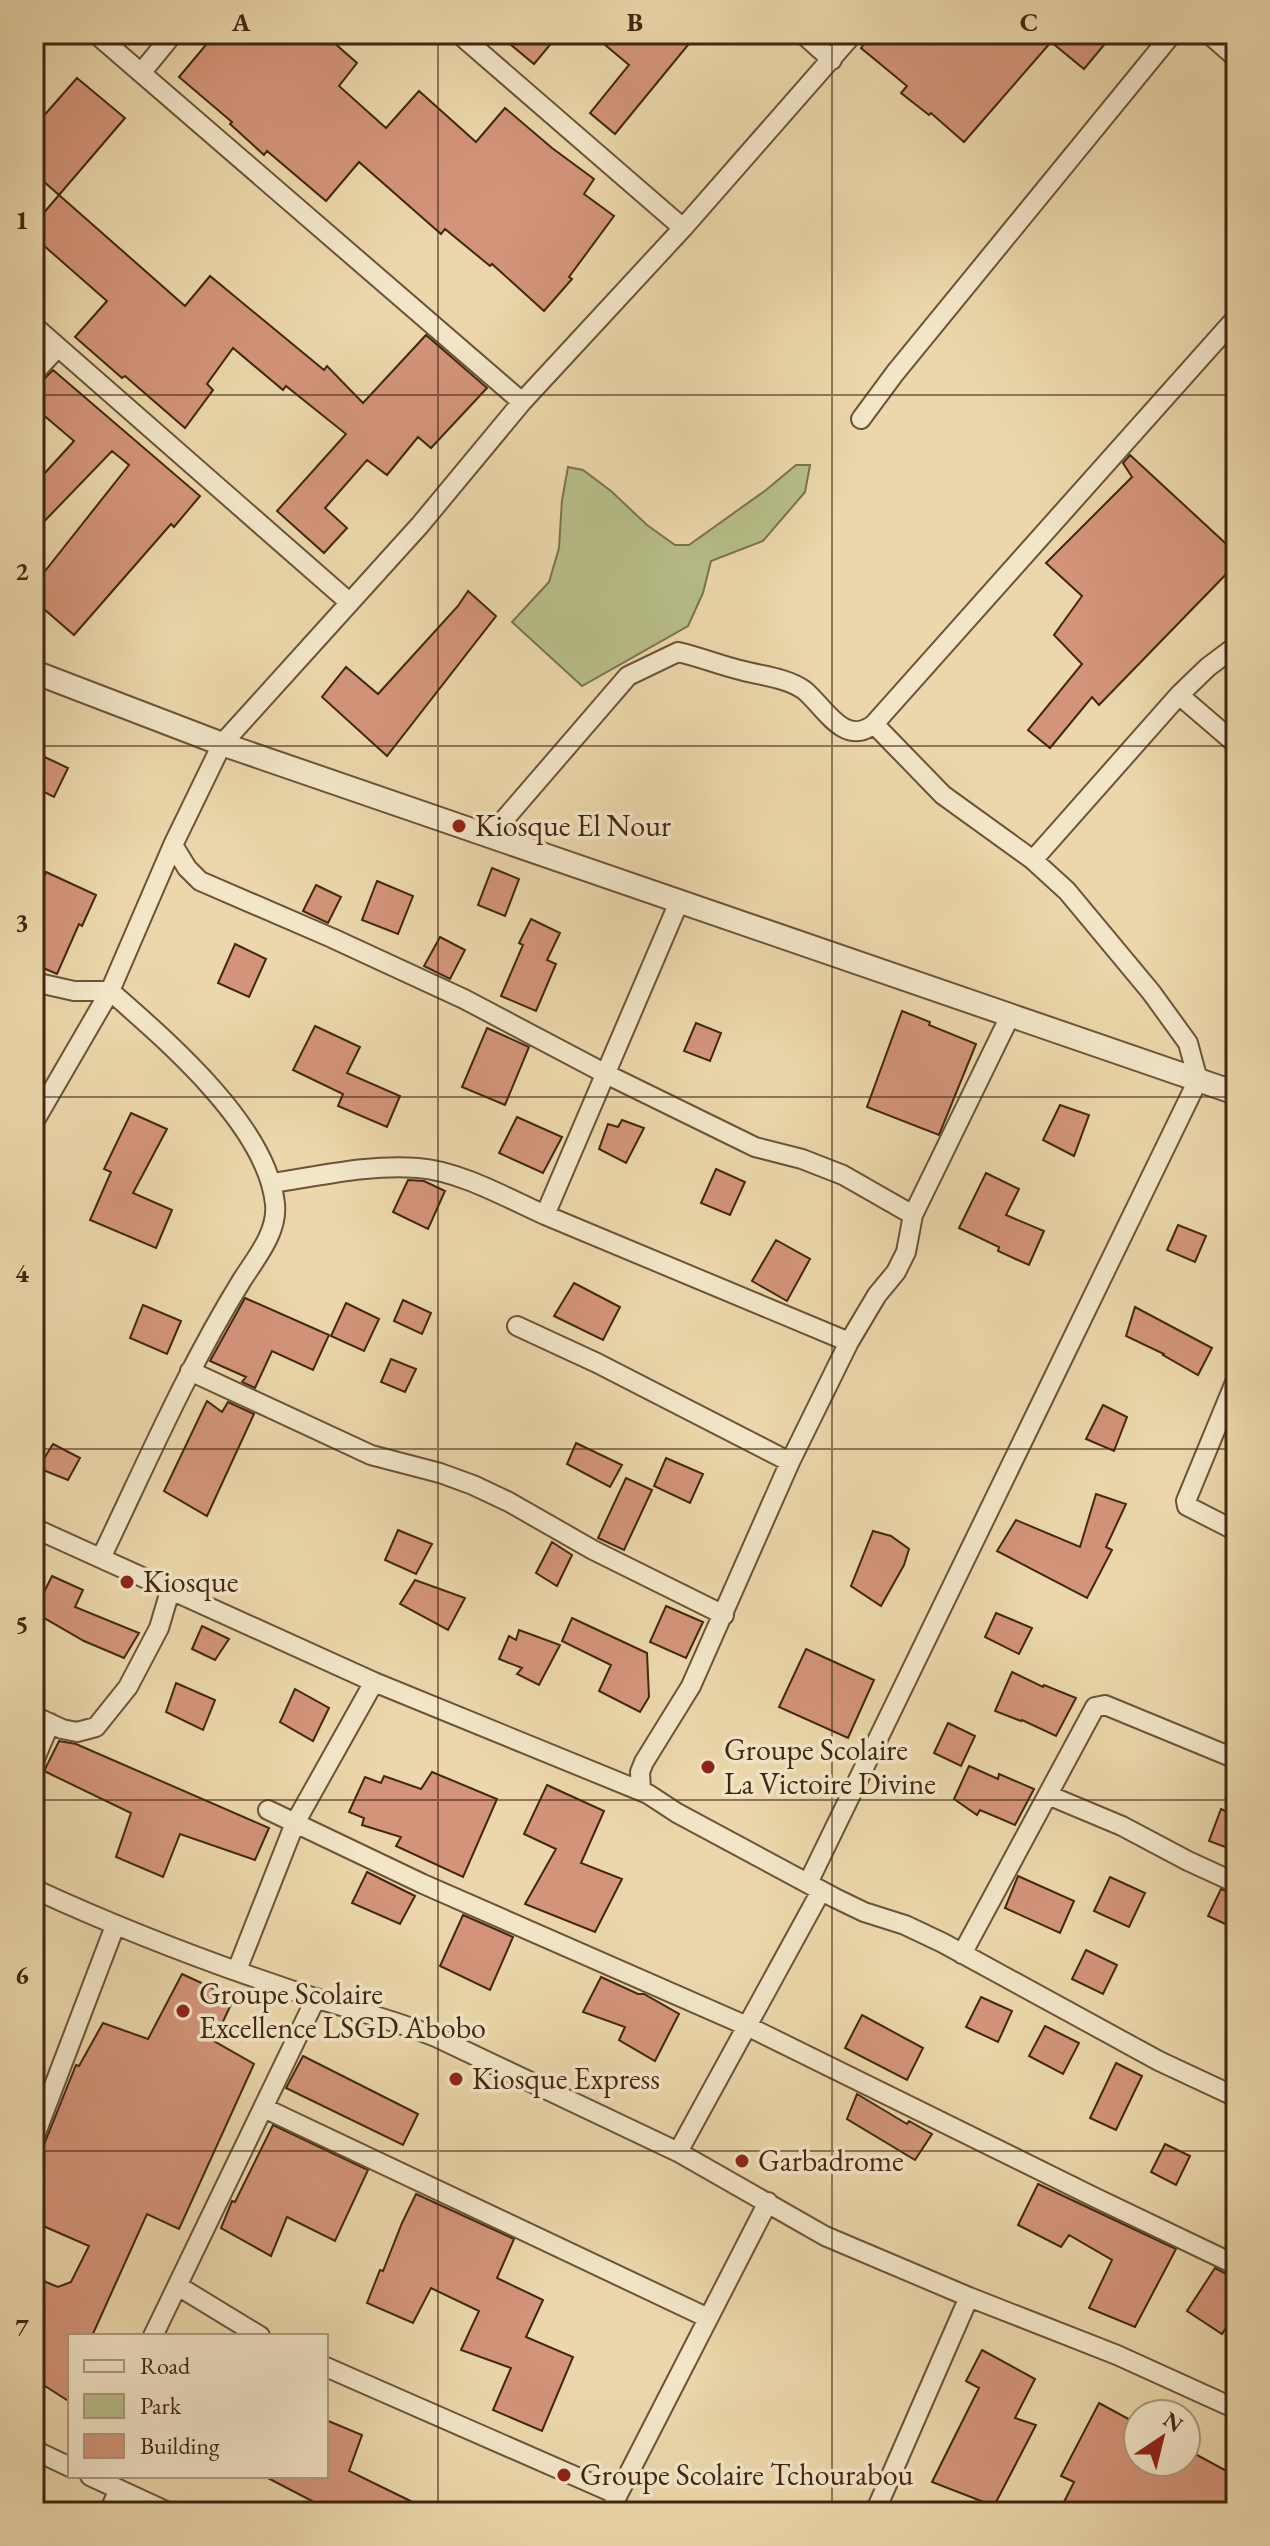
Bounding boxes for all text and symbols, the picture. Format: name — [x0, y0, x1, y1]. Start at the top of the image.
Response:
text: A — [231, 5, 251, 39]
text: B — [627, 5, 643, 39]
text: C — [1020, 5, 1038, 39]
text: 1 — [15, 203, 29, 237]
text: 2 — [15, 554, 29, 588]
place label: Kiosque El Nour — [475, 806, 671, 845]
marker: Kiosque El Nour — [450, 817, 468, 835]
text: 3 — [15, 905, 29, 939]
text: 4 — [15, 1256, 29, 1290]
place label: Kiosque — [143, 1562, 239, 1601]
marker: Kiosque — [118, 1573, 136, 1591]
text: 5 — [15, 1607, 29, 1641]
place label: Groupe Scolaire La Victoire Divine — [724, 1730, 936, 1803]
marker: Groupe Scolaire La Victoire Divine — [699, 1758, 717, 1776]
text: 6 — [15, 1958, 29, 1992]
place label: Groupe Scolaire Excellence LSGD Abobo — [199, 1974, 486, 2047]
marker: Groupe Scolaire Excellence LSGD Abobo — [174, 2002, 192, 2020]
place label: Kiosque Express — [472, 2059, 660, 2098]
marker: Kiosque Express — [447, 2070, 465, 2088]
place label: Garbadrome — [758, 2141, 904, 2180]
marker: Garbadrome — [733, 2152, 751, 2170]
text: 7 — [15, 2310, 29, 2344]
legend — [68, 2334, 328, 2478]
text: Road — [140, 2350, 191, 2381]
text: Park — [140, 2390, 182, 2421]
north arrow — [1122, 2398, 1202, 2478]
text: N — [1158, 2405, 1189, 2439]
text: Building — [140, 2430, 220, 2461]
place label: Groupe Scolaire Tchourabou — [580, 2455, 914, 2494]
marker: Groupe Scolaire Tchourabou — [555, 2466, 573, 2484]

